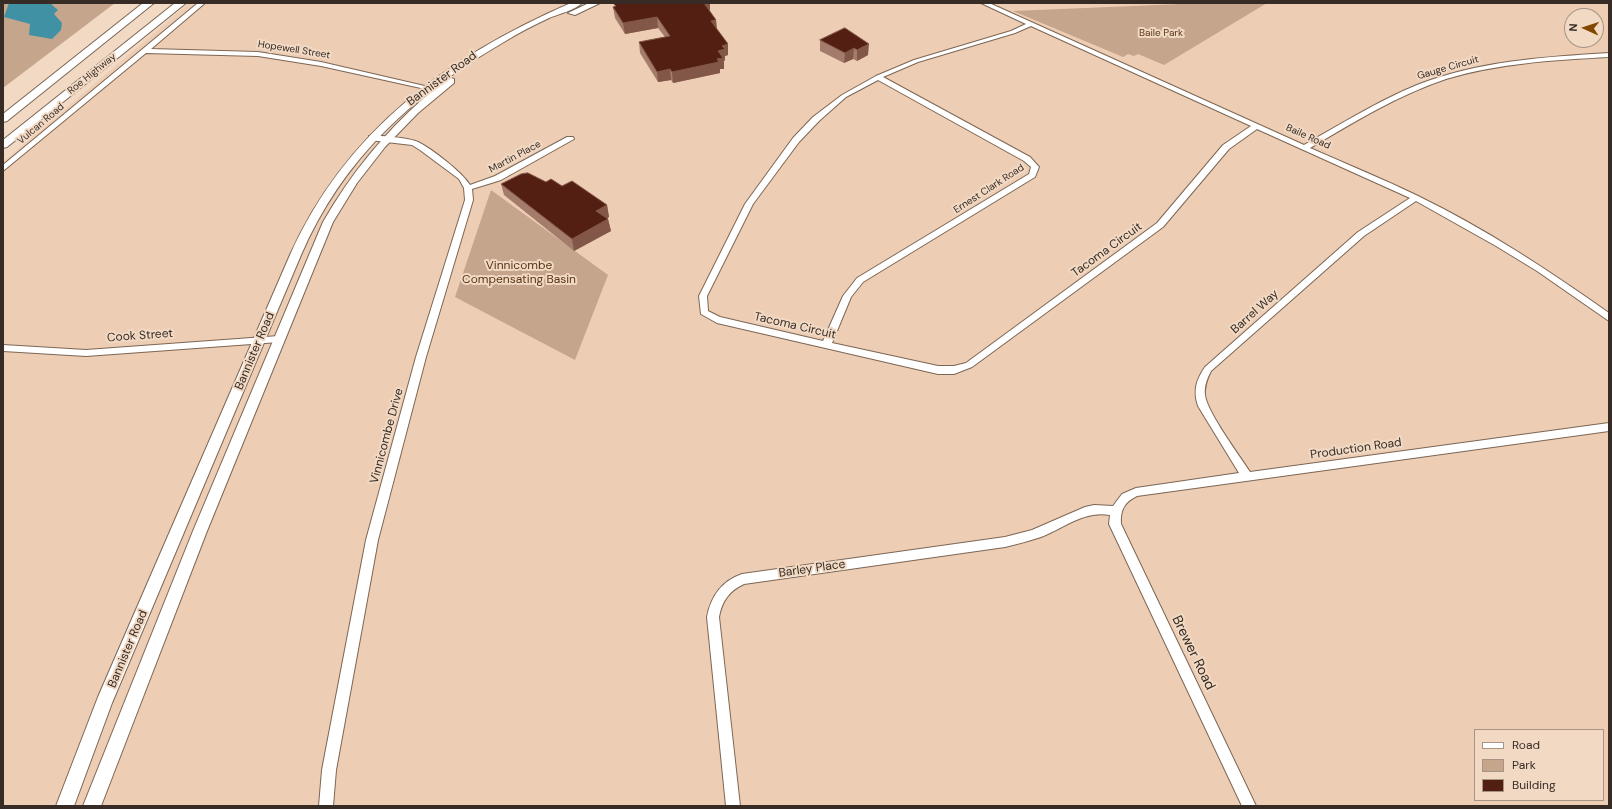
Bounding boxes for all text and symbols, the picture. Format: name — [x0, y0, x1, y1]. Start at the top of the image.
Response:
north arrow — [1564, 8, 1604, 48]
text: N — [1566, 23, 1580, 32]
park label: Baile Park — [1139, 27, 1183, 39]
street label: Hopewell Street — [257, 38, 331, 62]
street label: Bannister Road — [404, 49, 480, 109]
street label: Roe Highway — [65, 51, 119, 97]
street label: Gauge Circuit — [1416, 54, 1480, 82]
street label: Vulcan Road — [15, 101, 67, 147]
street label: Baile Road — [1284, 122, 1332, 152]
street label: Martin Place — [487, 138, 543, 176]
street label: Ernest Clark Road — [951, 162, 1027, 216]
street label: Tacoma Circuit — [1069, 220, 1145, 280]
park label: Vinnicombe Compensating Basin — [462, 259, 576, 287]
street label: Barrel Way — [1228, 287, 1282, 337]
street label: Bannister Road — [232, 310, 278, 392]
street label: Tacoma Circuit — [753, 310, 837, 342]
street label: Cook Street — [107, 327, 173, 345]
street label: Vinnicombe Drive — [367, 387, 407, 485]
street label: Production Road — [1309, 435, 1403, 463]
street label: Barley Place — [778, 557, 846, 581]
street label: Bannister Road — [105, 608, 151, 690]
street label: Brewer Road — [1168, 613, 1218, 693]
legend — [1474, 729, 1604, 801]
text: Road — [1512, 737, 1540, 753]
text: Park — [1512, 757, 1536, 773]
text: Building — [1512, 777, 1556, 793]

